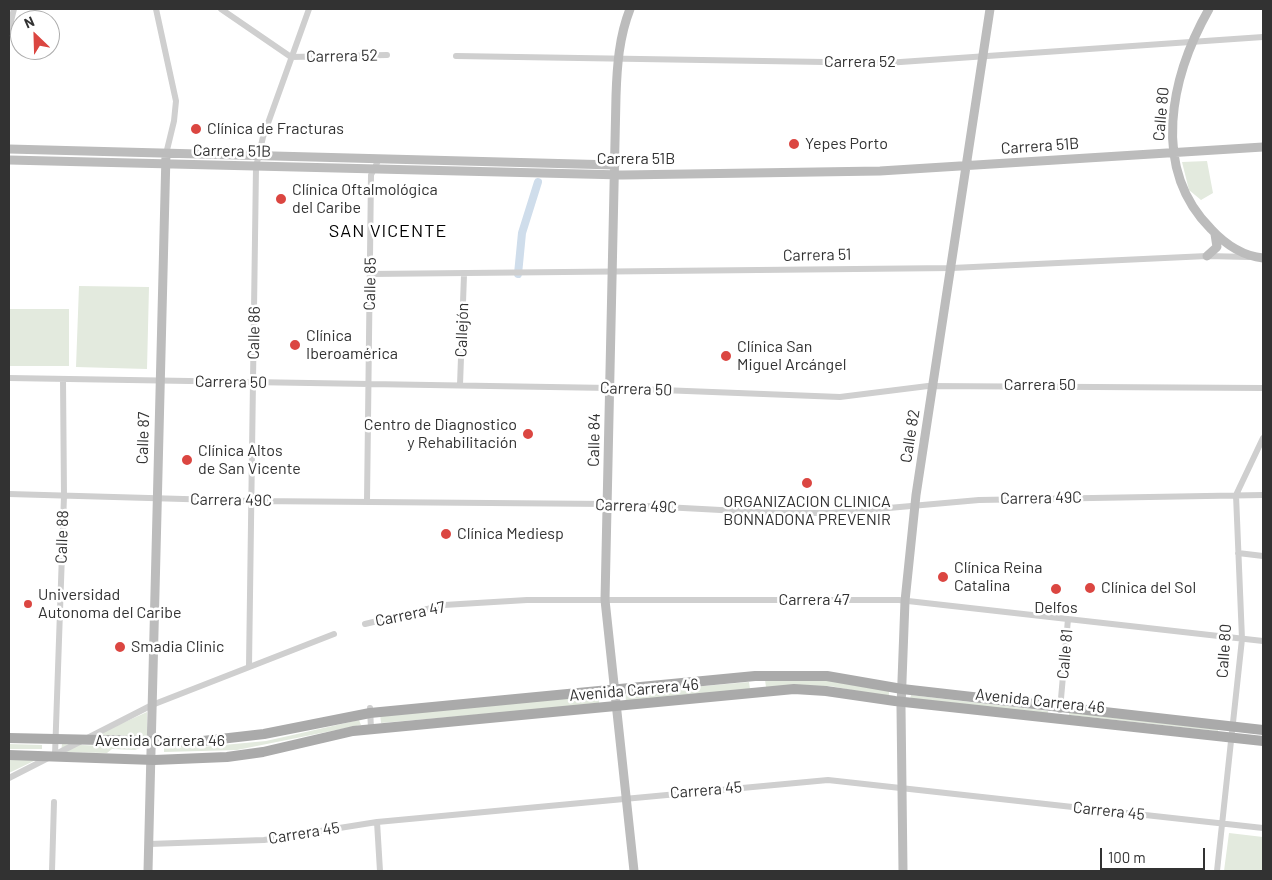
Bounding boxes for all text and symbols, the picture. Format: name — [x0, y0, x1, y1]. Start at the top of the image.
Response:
north arrow — [10, 10, 60, 60]
text: N — [21, 12, 37, 31]
street label: Carrera 52 — [306, 46, 378, 66]
street label: Carrera 52 — [824, 52, 896, 72]
street label: Calle 80 — [1149, 86, 1173, 142]
place label: Clínica de Fracturas — [207, 119, 344, 139]
marker: Clínica de Fracturas — [189, 122, 203, 136]
place label: Yepes Porto — [805, 134, 888, 154]
street label: Carrera 51B — [1000, 134, 1080, 158]
marker: Yepes Porto — [787, 137, 801, 151]
street label: Carrera 51B — [193, 141, 271, 161]
street label: Carrera 51B — [597, 149, 675, 169]
place label: Clínica Oftalmológica del Caribe — [292, 180, 438, 218]
marker: Clínica Oftalmológica del Caribe — [274, 192, 288, 206]
district label: SAN VICENTE — [327, 220, 449, 242]
street label: Carrera 51 — [783, 245, 851, 265]
street label: Calle 85 — [360, 257, 380, 311]
street label: Callejón — [451, 302, 473, 358]
street label: Calle 86 — [244, 306, 264, 360]
place label: Clínica Iberoamérica — [306, 326, 398, 364]
place label: Clínica San Miguel Arcángel — [737, 337, 846, 375]
marker: Clínica Iberoamérica — [288, 338, 302, 352]
marker: Clínica San Miguel Arcángel — [719, 349, 733, 363]
street label: Carrera 50 — [195, 372, 267, 392]
street label: Carrera 50 — [1004, 375, 1076, 395]
street label: Carrera 50 — [600, 378, 672, 400]
street label: Calle 82 — [896, 408, 924, 464]
street label: Calle 87 — [132, 411, 154, 465]
street label: Calle 84 — [584, 413, 604, 467]
place label: Centro de Diagnostico y Rehabilitación — [364, 415, 517, 453]
marker: Centro de Diagnostico y Rehabilitación — [521, 427, 535, 441]
place label: Clínica Altos de San Vicente — [198, 441, 301, 479]
marker: Clínica Altos de San Vicente — [180, 453, 194, 467]
marker: ORGANIZACION CLINICA BONNADONA PREVENIR — [800, 476, 814, 490]
street label: Carrera 49C — [1000, 488, 1082, 508]
street label: Carrera 49C — [190, 490, 272, 510]
place label: ORGANIZACION CLINICA BONNADONA PREVENIR — [723, 492, 891, 530]
street label: Carrera 49C — [595, 495, 677, 517]
street label: Calle 88 — [51, 510, 73, 564]
place label: Clínica Mediesp — [457, 524, 564, 544]
marker: Clínica Mediesp — [439, 527, 453, 541]
place label: Clínica Reina Catalina — [954, 558, 1042, 596]
marker: Clínica Reina Catalina — [936, 570, 950, 584]
place label: Clínica del Sol — [1101, 578, 1196, 598]
marker: Clínica del Sol — [1083, 581, 1097, 595]
marker: Delfos — [1049, 582, 1063, 596]
place label: Universidad Autonoma del Caribe — [38, 585, 181, 623]
street label: Carrera 47 — [779, 590, 849, 610]
street label: Carrera 47 — [373, 597, 447, 631]
marker: Universidad Autonoma del Caribe — [22, 598, 34, 610]
place label: Delfos — [1034, 598, 1078, 618]
street label: Calle 80 — [1213, 623, 1235, 679]
street label: Calle 81 — [1053, 628, 1077, 680]
place label: Smadia Clinic — [131, 637, 224, 657]
marker: Smadia Clinic — [113, 640, 127, 654]
street label: Avenida Carrera 46 — [568, 675, 700, 705]
street label: Avenida Carrera 46 — [974, 685, 1106, 717]
street label: Avenida Carrera 46 — [95, 731, 225, 751]
street label: Carrera 45 — [669, 777, 743, 803]
street label: Carrera 45 — [1072, 798, 1146, 824]
street label: Carrera 45 — [267, 818, 341, 848]
scale bar — [1102, 838, 1207, 870]
text: 100 m — [1108, 848, 1146, 866]

